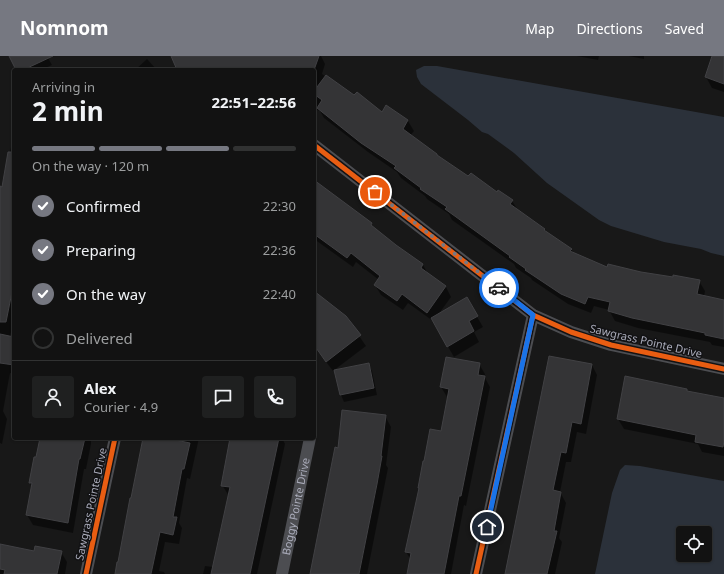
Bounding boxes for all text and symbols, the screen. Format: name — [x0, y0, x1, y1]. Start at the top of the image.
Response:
text: Nomnom — [20, 15, 109, 41]
text: Map — [525, 19, 554, 38]
text: Directions — [576, 19, 643, 38]
text: Saved — [665, 19, 704, 38]
text: Arriving in — [32, 78, 95, 96]
text: 22:51–22:56 — [211, 92, 296, 112]
text: 2 min — [32, 93, 104, 129]
text: On the way · 120 m — [32, 157, 149, 175]
pin — [358, 175, 392, 209]
icon: bag — [364, 181, 386, 203]
icon: check — [32, 195, 54, 217]
text: Confirmed — [66, 196, 141, 216]
text: 22:30 — [263, 197, 296, 215]
icon: check — [32, 239, 54, 261]
text: Preparing — [66, 240, 136, 260]
text: 22:36 — [263, 241, 296, 259]
courier — [479, 268, 519, 308]
icon: car — [488, 277, 510, 299]
icon: check — [32, 283, 54, 305]
text: On the way — [66, 284, 146, 304]
text: 22:40 — [263, 285, 296, 303]
street label: Sawgrass Pointe Drive — [589, 320, 704, 361]
text: Delivered — [66, 328, 133, 348]
button: person — [32, 376, 74, 418]
button: chat — [202, 376, 244, 418]
button: phone — [254, 376, 296, 418]
text: Alex — [84, 378, 116, 398]
text: Courier · 4.9 — [84, 398, 158, 416]
street label: Sawgrass Pointe Drive — [71, 446, 110, 562]
street label: Boggy Pointe Drive — [278, 456, 313, 556]
pin — [470, 510, 504, 544]
icon: home — [476, 516, 498, 538]
map controls — [676, 526, 712, 562]
button: locate — [676, 526, 712, 562]

